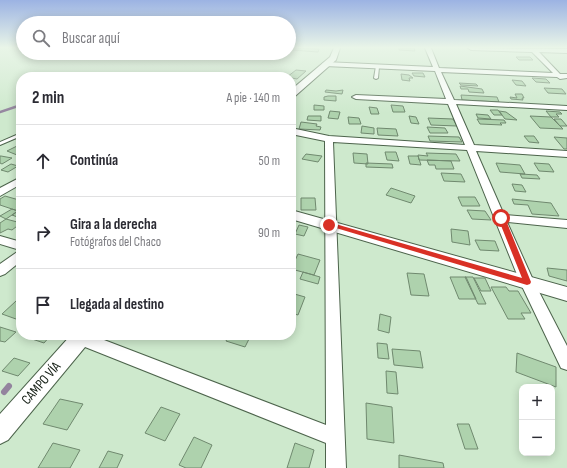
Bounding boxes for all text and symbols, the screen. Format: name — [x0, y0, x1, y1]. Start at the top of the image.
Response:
search box — [16, 16, 296, 60]
icon: search — [30, 27, 52, 49]
text: Buscar aquí — [62, 29, 120, 48]
text: 2 min — [32, 88, 64, 108]
text: A pie · 140 m — [226, 90, 280, 106]
icon: ahead — [32, 150, 54, 172]
text: Continúa — [70, 151, 118, 170]
text: 50 m — [259, 153, 280, 169]
route start — [492, 209, 510, 227]
text: Gira a la derecha — [70, 215, 157, 234]
route end — [320, 216, 338, 234]
icon: right — [32, 222, 54, 244]
text: 90 m — [258, 225, 280, 241]
text: Fotógrafos del Chaco — [70, 234, 161, 250]
icon: arrive — [32, 294, 54, 316]
text: Llegada al destino — [70, 295, 164, 314]
street label: CAMPO VÍA — [18, 357, 65, 408]
map controls — [519, 384, 555, 456]
button: + — [519, 384, 555, 420]
button: − — [519, 420, 555, 456]

